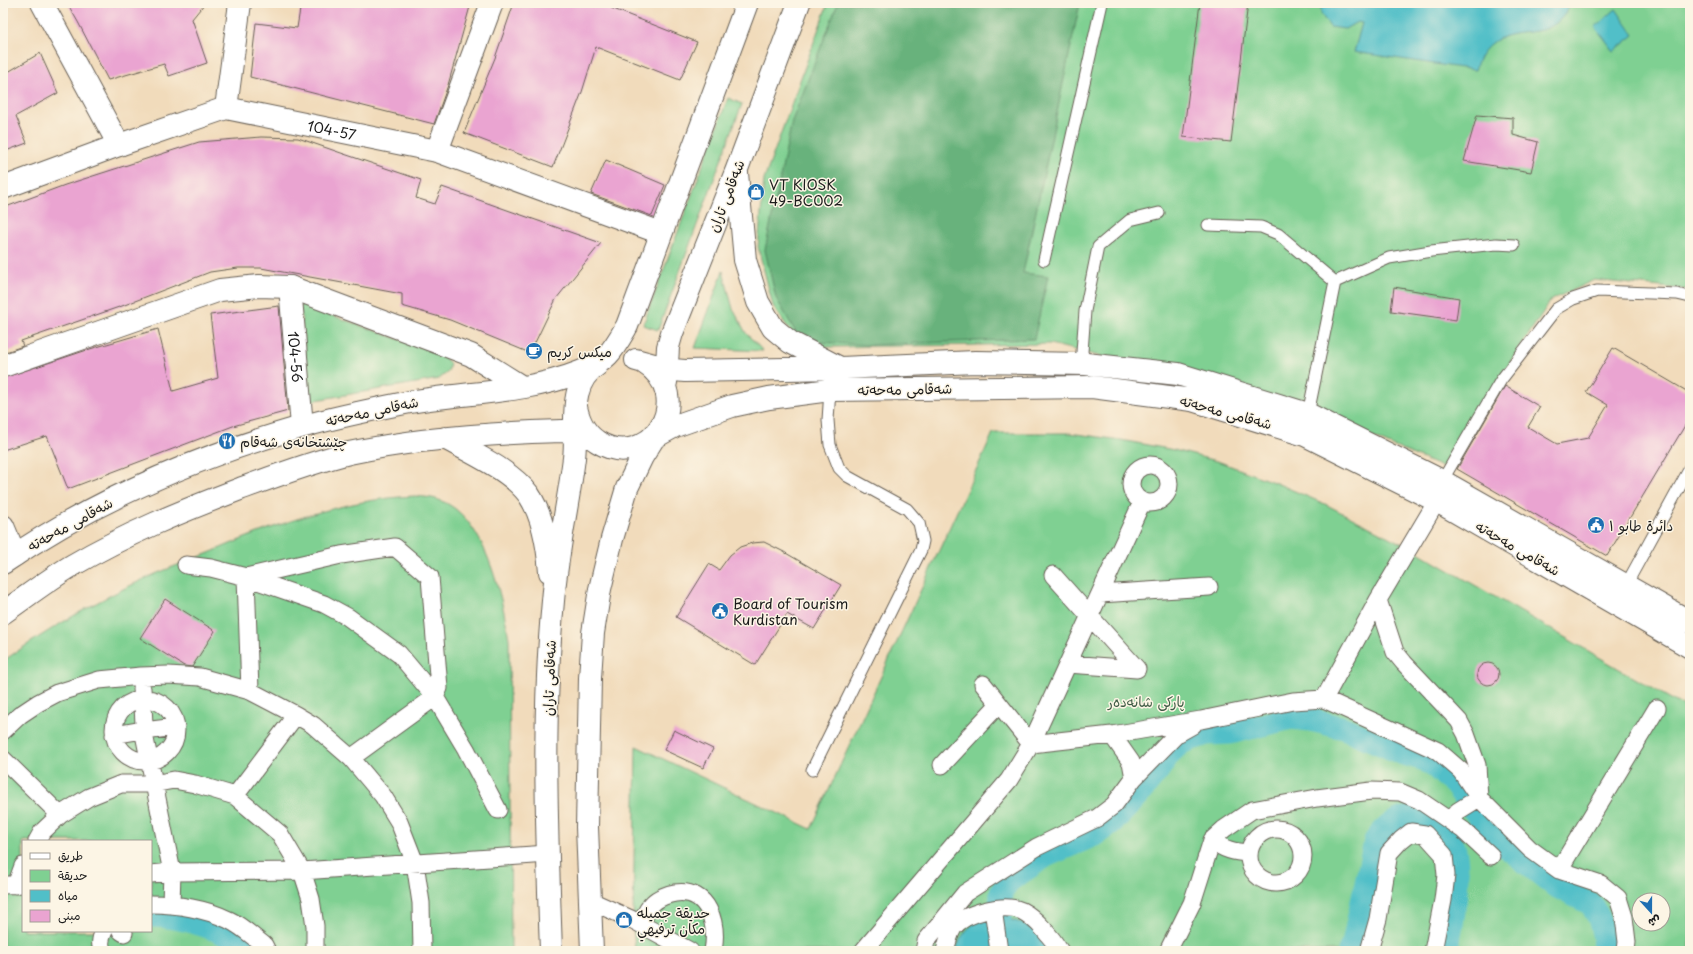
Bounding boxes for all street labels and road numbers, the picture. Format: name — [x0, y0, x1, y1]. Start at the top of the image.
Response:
street label: 104-57 — [306, 114, 358, 145]
street label: شەقامی تاران — [703, 157, 749, 235]
street label: 104-56 — [283, 330, 309, 383]
street label: شەقامی مەحەتە — [858, 378, 952, 400]
street label: شەقامی مەحەتە — [1178, 390, 1274, 434]
street label: شەقامی مەحەتە — [324, 391, 420, 431]
street label: شەقامی مەحەتە — [24, 492, 116, 556]
street label: شەقامی مەحەتە — [1472, 515, 1564, 581]
street label: شەقامی تاران — [537, 640, 561, 716]

